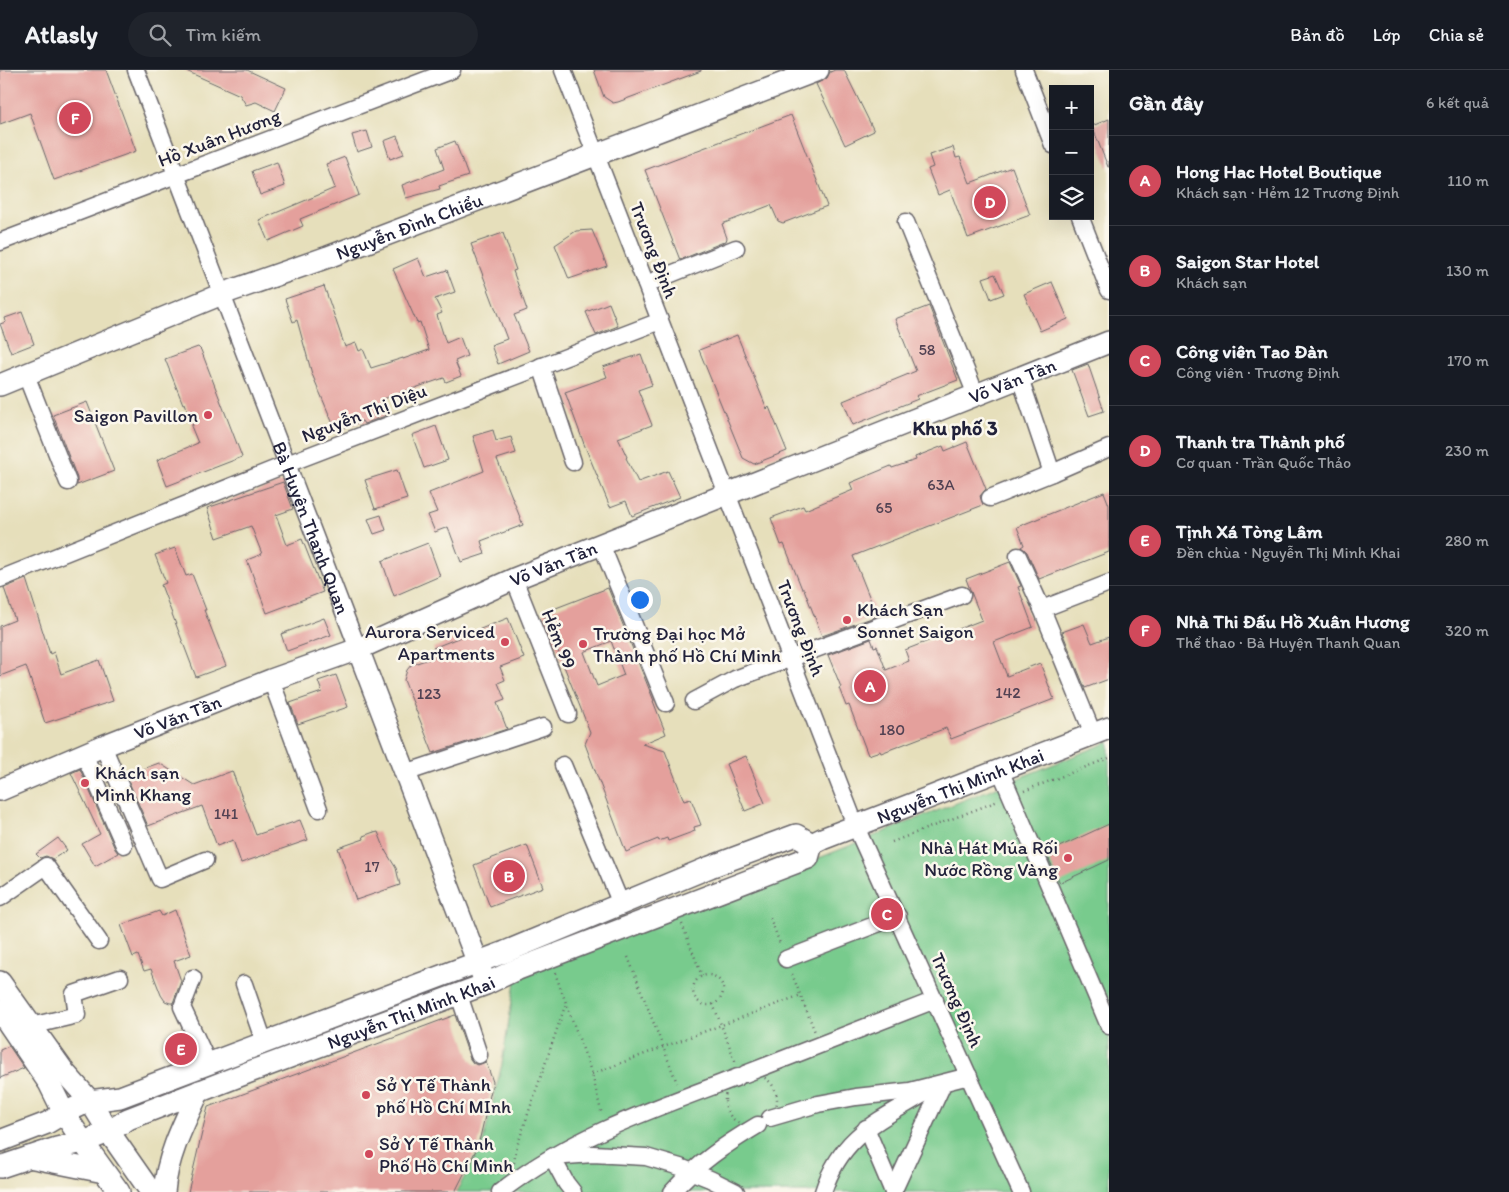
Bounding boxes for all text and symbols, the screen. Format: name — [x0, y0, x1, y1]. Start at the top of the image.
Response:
search box — [128, 12, 478, 57]
text: Atlasly — [25, 20, 98, 49]
icon: search — [146, 21, 174, 49]
text: Tìm kiếm — [186, 23, 261, 46]
text: Bản đồ — [1290, 24, 1345, 46]
text: Lớp — [1373, 24, 1401, 46]
text: Chia sẻ — [1429, 24, 1484, 46]
map controls — [1049, 85, 1094, 220]
button: + — [1049, 85, 1094, 130]
text: Gần đây — [1129, 90, 1203, 115]
text: 6 kết quả — [1426, 93, 1489, 112]
pin: F — [59, 99, 91, 137]
street label: Hồ Xuân Hương — [155, 104, 284, 172]
button: − — [1049, 130, 1094, 175]
text: Hong Hac Hotel Boutique — [1176, 160, 1382, 183]
text: A — [1140, 171, 1150, 190]
text: 110 m — [1447, 171, 1489, 190]
button: layers — [1049, 175, 1094, 220]
pin: D — [974, 183, 1006, 221]
text: Khách sạn · Hẻm 12 Trương Ðịnh — [1176, 183, 1399, 202]
street label: Nguyễn Đình Chiểu — [332, 187, 486, 264]
street label: Trương Định — [625, 199, 683, 302]
text: Saigon Star Hotel — [1176, 250, 1319, 273]
text: B — [1140, 261, 1150, 280]
text: 130 m — [1446, 261, 1489, 280]
text: Khách sạn — [1176, 273, 1247, 292]
house number: 58 — [918, 340, 936, 359]
text: Công viên Tao Đàn — [1176, 340, 1328, 363]
text: C — [1140, 351, 1150, 370]
text: 170 m — [1447, 351, 1489, 370]
street label: Võ Văn Tần — [965, 353, 1059, 408]
text: Công viên · Trương Định — [1176, 363, 1340, 382]
street label: Nguyễn Thị Diệu — [298, 378, 430, 447]
place label: Saigon Pavillon — [74, 404, 198, 427]
marker: Saigon Pavillon — [202, 409, 214, 421]
district label: Khu phố 3 — [912, 416, 998, 441]
text: Thanh tra Thành phố — [1176, 430, 1345, 453]
street label: Bà Huyện Thanh Quan — [268, 438, 355, 617]
text: D — [1140, 441, 1150, 460]
text: 230 m — [1445, 441, 1489, 460]
text: Cơ quan · Trần Quốc Thảo — [1176, 453, 1351, 472]
house number: 63A — [927, 475, 955, 494]
house number: 65 — [876, 498, 892, 517]
text: Tịnh Xá Tòng Lâm — [1176, 520, 1323, 543]
text: E — [1141, 531, 1149, 550]
text: 280 m — [1445, 531, 1489, 550]
street label: Võ Văn Tần — [506, 536, 600, 591]
text: Đền chùa · Nguyễn Thị Minh Khai — [1176, 543, 1400, 562]
street label: Trương Định — [772, 577, 830, 680]
your location — [627, 587, 653, 613]
place label: Khách Sạn Sonnet Saigon — [857, 598, 974, 643]
street label: Hẻm 99 — [537, 606, 581, 672]
text: Nhà Thi Đấu Hồ Xuân Hương — [1176, 610, 1410, 633]
marker: Khách Sạn Sonnet Saigon — [841, 614, 853, 626]
place label: Aurora Serviced Apartments — [365, 620, 496, 665]
text: F — [1141, 621, 1149, 640]
text: 320 m — [1445, 621, 1489, 640]
place label: Trường Đại học Mở Thành phố Hồ Chí Minh — [593, 622, 781, 667]
text: Thể thao · Bà Huyện Thanh Quan — [1176, 633, 1400, 652]
marker: Aurora Serviced Apartments — [499, 636, 511, 648]
marker: Trường Đại học Mở Thành phố Hồ Chí Minh — [577, 638, 589, 650]
pin: A — [854, 667, 886, 705]
house number: 142 — [995, 683, 1021, 702]
house number: 123 — [417, 684, 442, 703]
street label: Võ Văn Tần — [130, 689, 225, 744]
house number: 180 — [879, 720, 905, 739]
street label: Nguyễn Thị Minh Khai — [873, 743, 1047, 828]
place label: Khách sạn Minh Khang — [95, 761, 192, 806]
marker: Khách sạn Minh Khang — [79, 777, 91, 789]
house number: 141 — [214, 804, 239, 823]
place label: Nhà Hát Múa Rối Nước Rồng Vàng — [921, 836, 1058, 881]
marker: Nhà Hát Múa Rối Nước Rồng Vàng — [1062, 852, 1074, 864]
house number: 17 — [364, 857, 380, 876]
pin: B — [493, 857, 525, 895]
pin: C — [871, 895, 903, 933]
street label: Trương Định — [926, 949, 988, 1052]
street label: Nguyễn Thị Minh Khai — [324, 970, 499, 1054]
pin: E — [165, 1030, 197, 1068]
place label: Sở Y Tế Thành phố Hồ Chí MInh — [376, 1073, 511, 1118]
marker: Sở Y Tế Thành phố Hồ Chí MInh — [360, 1089, 372, 1101]
place label: Sở Y Tế Thành Phố Hồ Chí Minh — [379, 1132, 513, 1177]
marker: Sở Y Tế Thành Phố Hồ Chí Minh — [363, 1148, 375, 1160]

